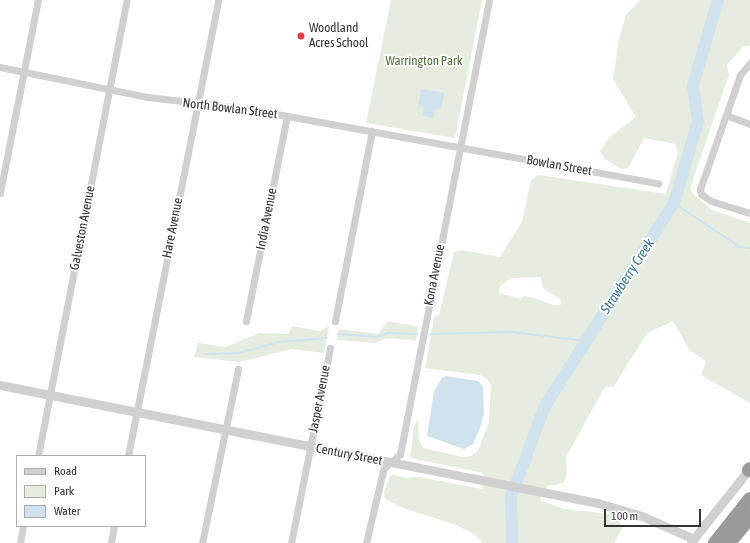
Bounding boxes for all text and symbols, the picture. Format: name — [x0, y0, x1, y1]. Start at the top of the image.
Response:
place label: Woodland Acres School — [309, 21, 369, 52]
marker: Woodland Acres School — [296, 31, 306, 41]
park label: Warrington Park — [385, 53, 463, 69]
street label: North Bowlan Street — [182, 95, 278, 123]
street label: Bowlan Street — [525, 153, 593, 179]
street label: Galveston Avenue — [67, 184, 99, 272]
street label: India Avenue — [253, 187, 281, 251]
street label: Hare Avenue — [160, 197, 186, 259]
water label: Strawberry Creek — [597, 235, 657, 317]
street label: Kona Avenue — [421, 243, 449, 307]
street label: Jasper Avenue — [306, 364, 334, 434]
street label: Century Street — [314, 441, 384, 469]
legend — [16, 455, 146, 527]
text: Road — [54, 464, 77, 478]
text: Park — [54, 484, 74, 498]
scale bar — [606, 501, 703, 527]
text: Water — [54, 504, 80, 518]
text: 100 m — [611, 509, 638, 523]

